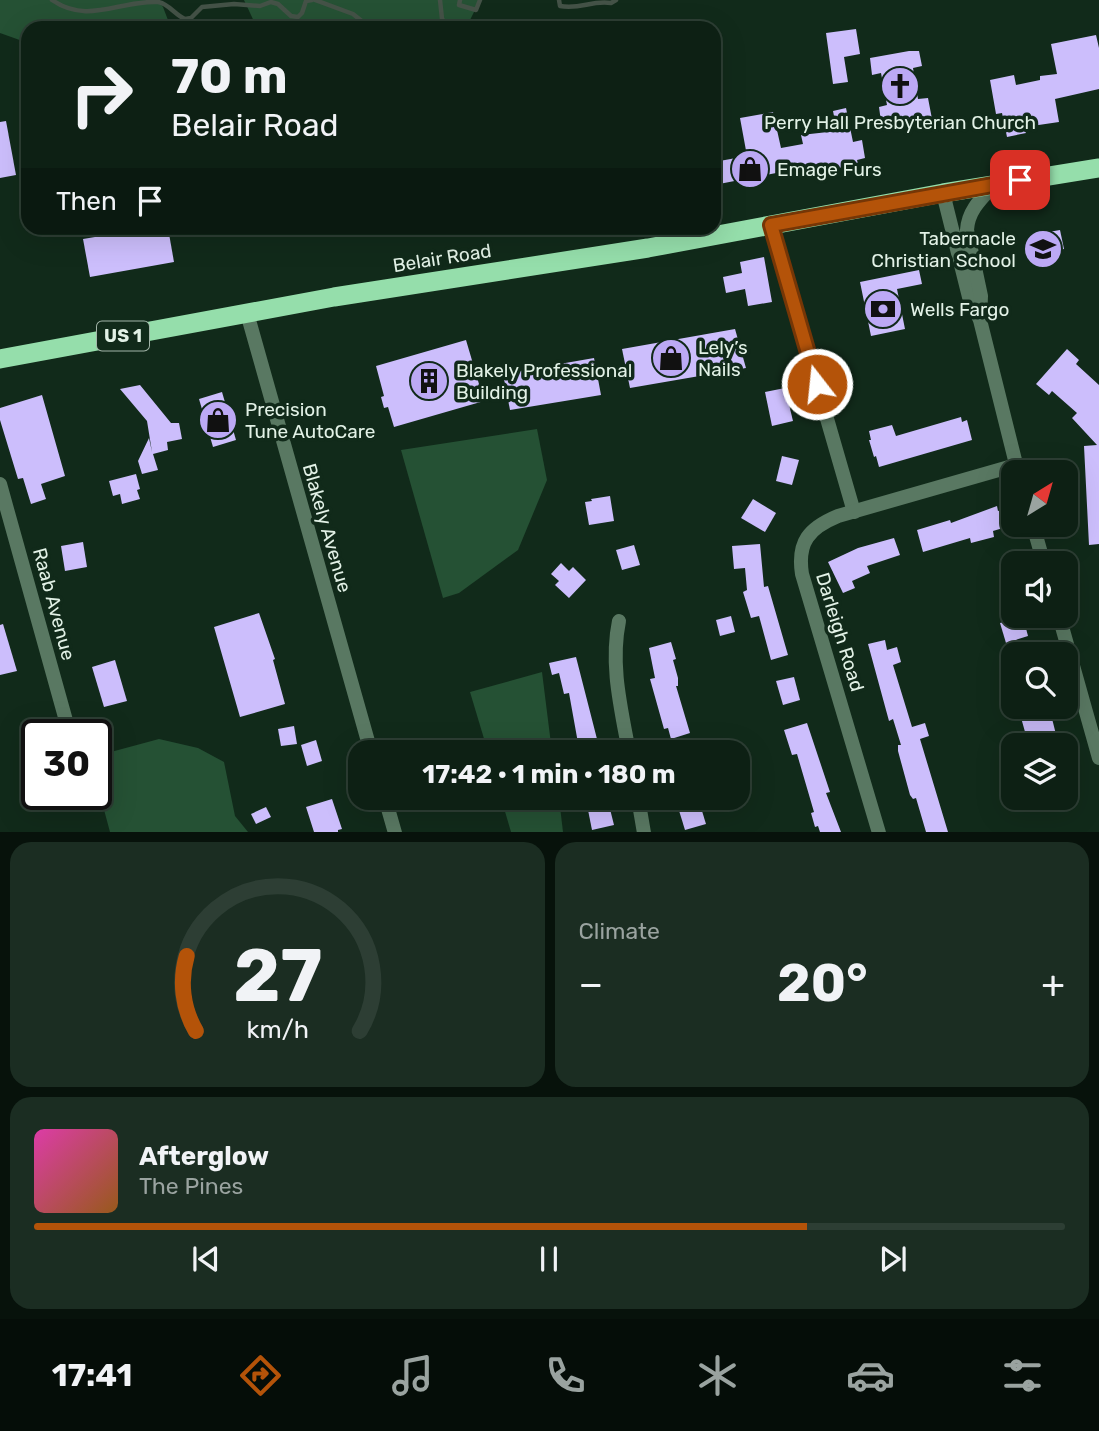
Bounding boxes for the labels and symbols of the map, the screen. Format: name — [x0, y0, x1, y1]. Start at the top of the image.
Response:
church icon: Perry Hall Presbyterian Church — [879, 65, 921, 107]
place label: Perry Hall Presbyterian Church — [764, 111, 1036, 134]
shop icon: Emage Furs — [729, 148, 771, 190]
pin — [990, 150, 1050, 210]
place label: Emage Furs — [777, 158, 882, 181]
place label: Tabernacle Christian School — [871, 227, 1016, 272]
school or university icon: Tabernacle Christian School — [1022, 228, 1064, 270]
street label: Belair Road — [391, 239, 493, 277]
bank icon: Wells Fargo — [862, 288, 904, 330]
place label: Wells Fargo — [910, 298, 1009, 321]
road number: US 1 — [97, 322, 149, 350]
place label: Lely’s Nails — [698, 336, 748, 381]
shop icon: Lely’s Nails — [650, 337, 692, 379]
position arrow — [780, 347, 854, 421]
place label: Blakely Professional Building — [456, 359, 632, 404]
building icon: Blakely Professional Building — [408, 360, 450, 402]
place label: Precision Tune AutoCare — [245, 398, 375, 443]
shop icon: Precision Tune AutoCare — [197, 399, 239, 441]
north arrow — [1001, 460, 1078, 537]
street label: Blakely Avenue — [298, 461, 356, 595]
street label: Raab Avenue — [28, 545, 80, 663]
street label: Darleigh Road — [811, 570, 869, 694]
speed limit sign: 30 — [21, 719, 112, 810]

